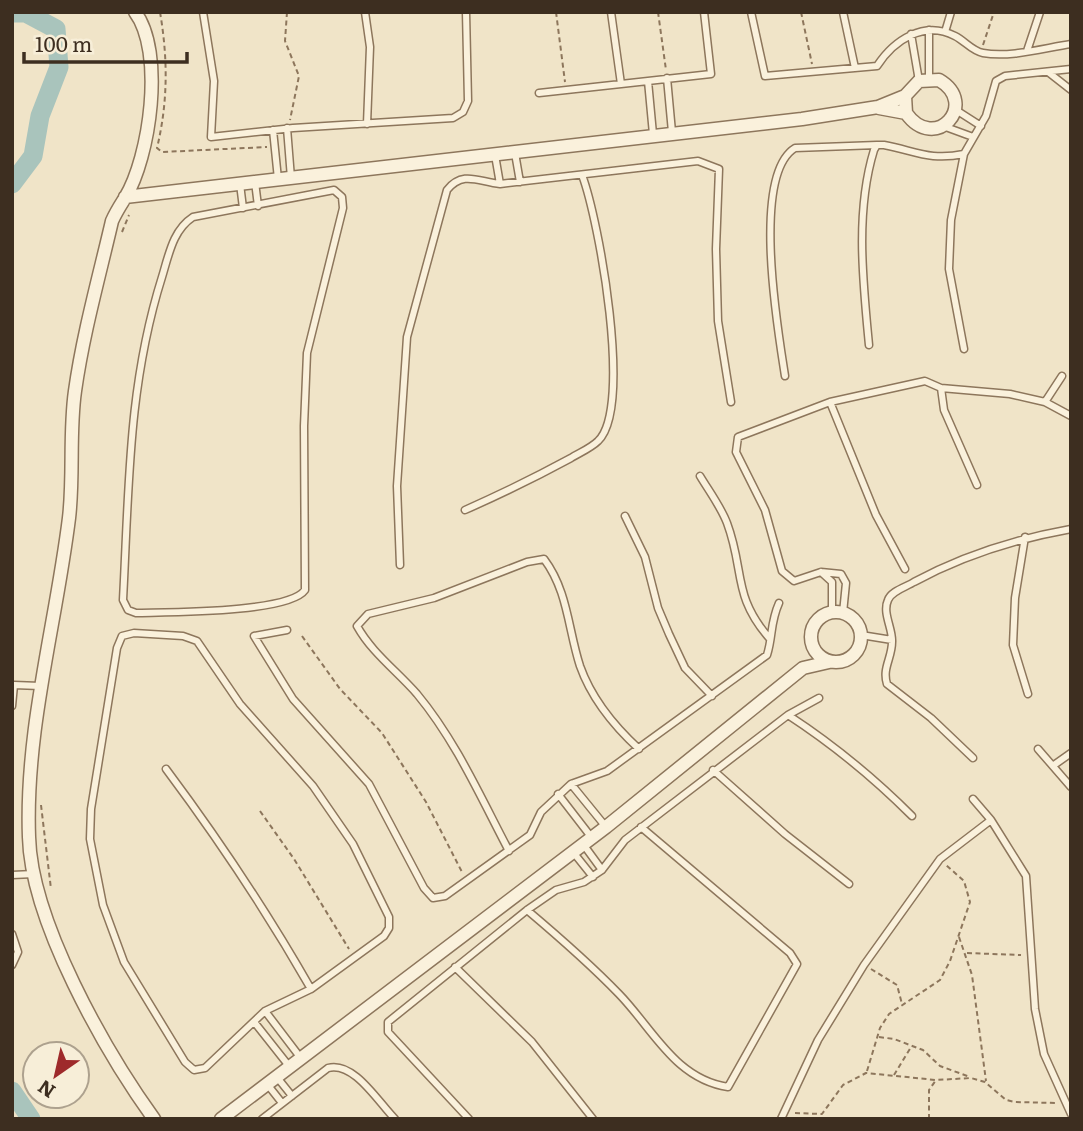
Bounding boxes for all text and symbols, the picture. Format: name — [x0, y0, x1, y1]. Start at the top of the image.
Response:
scale bar — [24, 21, 187, 65]
text: 100 m — [35, 27, 92, 58]
north arrow — [21, 1040, 91, 1110]
text: N — [31, 1074, 60, 1106]

